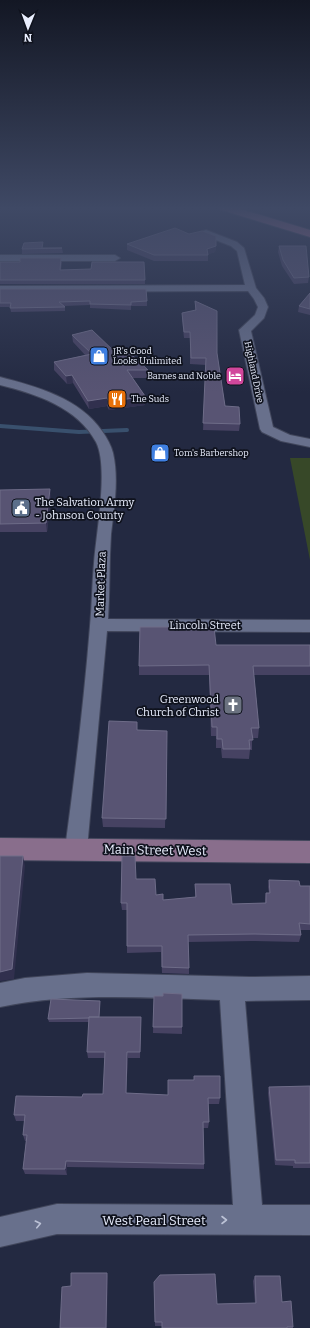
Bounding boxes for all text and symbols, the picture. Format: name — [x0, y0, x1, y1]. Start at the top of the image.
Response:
north arrow — [8, 8, 48, 48]
text: N — [23, 31, 32, 44]
street label: Highland Drive — [243, 340, 265, 404]
shop icon: JR's Good Looks Unlimited — [88, 345, 110, 367]
place label: JR's Good Looks Unlimited — [112, 346, 182, 366]
hotel icon: Barnes and Noble — [224, 365, 246, 387]
place label: Barnes and Noble — [147, 371, 221, 381]
restaurant icon: The Suds — [106, 388, 128, 410]
place label: The Suds — [131, 394, 169, 404]
shop icon: Tom's Barbershop — [149, 442, 171, 464]
place label: Tom's Barbershop — [174, 448, 249, 458]
place label: The Salvation Army - Johnson County — [35, 496, 134, 522]
public building icon: The Salvation Army - Johnson County — [10, 497, 32, 519]
street label: Market Plaza — [93, 551, 109, 617]
street label: Lincoln Street — [169, 619, 241, 632]
place label: Greenwood Church of Christ — [136, 693, 219, 719]
church icon: Greenwood Church of Christ — [222, 694, 244, 716]
street label: Main Street West — [103, 842, 207, 858]
street label: West Pearl Street — [102, 1213, 206, 1228]
one-way arrow — [221, 1216, 227, 1224]
one-way arrow — [35, 1220, 41, 1228]

